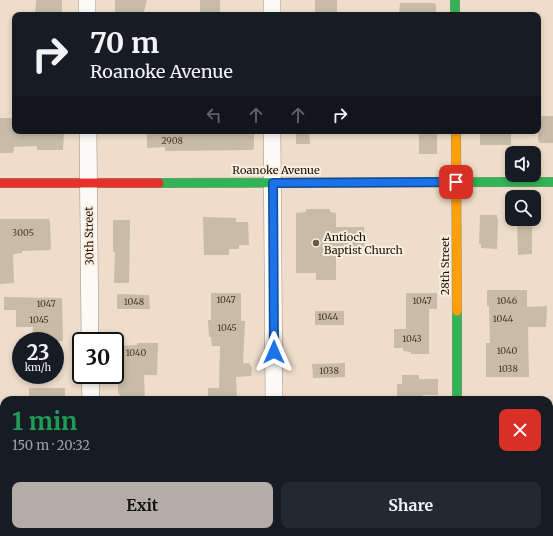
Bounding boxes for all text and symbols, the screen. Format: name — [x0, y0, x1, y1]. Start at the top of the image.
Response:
text: 70 m — [90, 25, 159, 61]
icon: right — [24, 28, 76, 80]
text: Roanoke Avenue — [90, 60, 233, 83]
icon: left — [203, 104, 225, 126]
icon: ahead — [245, 104, 267, 126]
icon: ahead — [287, 104, 309, 126]
icon: right — [329, 104, 351, 126]
house number: 2908 — [161, 135, 183, 146]
map controls — [505, 146, 541, 226]
button: sound — [505, 146, 541, 182]
street label: Roanoke Avenue — [232, 163, 320, 177]
pin — [439, 165, 473, 199]
icon: arrive — [445, 171, 467, 193]
button: search — [505, 190, 541, 226]
street label: 30th Street — [81, 206, 97, 266]
house number: 3005 — [12, 227, 34, 238]
place label: Antioch Baptist Church — [323, 230, 403, 257]
street label: 28th Street — [438, 236, 452, 295]
marker: Antioch Baptist Church — [311, 238, 321, 248]
house number: 1047 — [216, 294, 236, 305]
house number: 1047 — [412, 295, 432, 306]
house number: 1046 — [497, 295, 518, 306]
house number: 1048 — [124, 296, 144, 307]
house number: 1047 — [36, 298, 56, 309]
house number: 1044 — [318, 311, 339, 322]
house number: 1044 — [493, 313, 514, 324]
house number: 1045 — [29, 314, 49, 325]
house number: 1045 — [217, 322, 237, 333]
position arrow — [253, 331, 295, 373]
speed limit sign: 30 — [72, 332, 124, 384]
house number: 1043 — [402, 333, 422, 344]
text: 23 — [27, 340, 49, 365]
house number: 1040 — [497, 345, 517, 356]
house number: 1040 — [126, 347, 146, 358]
text: km/h — [25, 361, 51, 374]
house number: 1038 — [498, 363, 518, 374]
house number: 1038 — [319, 365, 339, 376]
text: 1 min — [12, 406, 77, 437]
button: close — [499, 409, 541, 451]
text: 150 m · 20:32 — [12, 437, 90, 454]
button: Exit — [12, 482, 273, 528]
button: Share — [281, 482, 541, 528]

